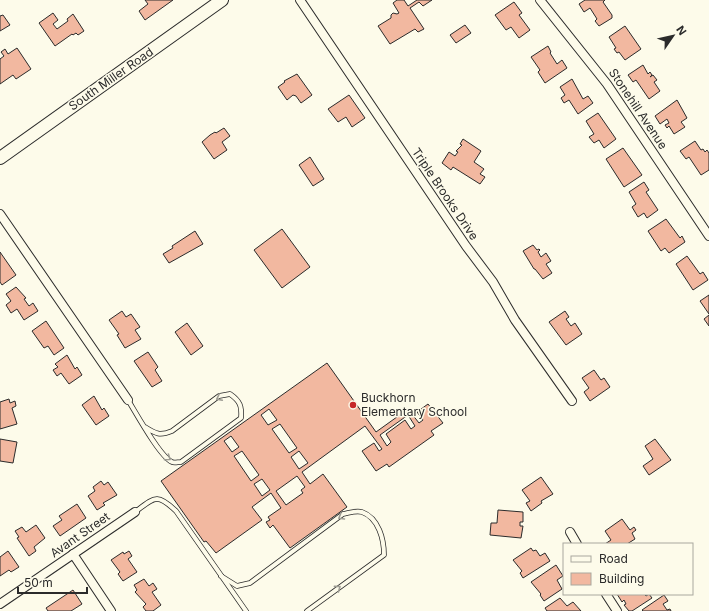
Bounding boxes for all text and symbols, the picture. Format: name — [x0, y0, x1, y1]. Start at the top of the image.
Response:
north arrow — [653, 16, 693, 56]
text: N — [673, 23, 689, 38]
street label: South Miller Road — [66, 44, 156, 113]
street label: Stonehill Avenue — [606, 66, 671, 152]
street label: Triple Brooks Drive — [409, 145, 482, 243]
place label: Buckhorn Elementary School — [361, 390, 467, 419]
one-way arrow — [215, 393, 223, 401]
marker: Buckhorn Elementary School — [348, 400, 358, 410]
one-way arrow — [164, 453, 171, 460]
street label: Avant Street — [47, 509, 112, 561]
one-way arrow — [338, 512, 345, 520]
legend — [563, 543, 693, 595]
text: Road — [599, 551, 628, 566]
scale bar — [18, 569, 87, 595]
text: Building — [599, 571, 644, 586]
text: 50 m — [24, 575, 53, 590]
one-way arrow — [334, 586, 341, 593]

